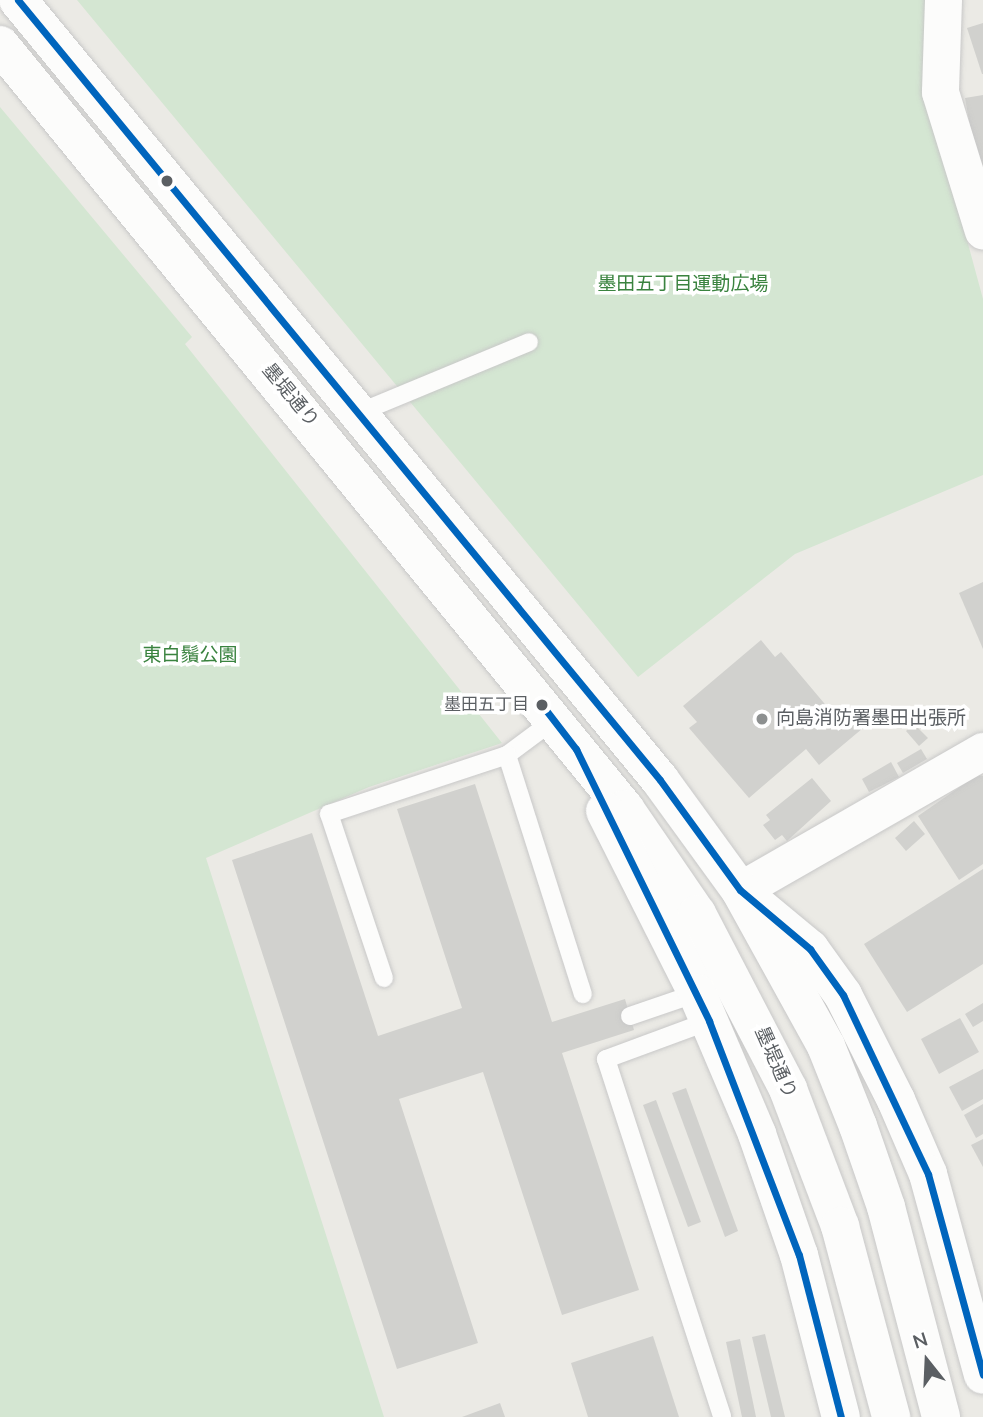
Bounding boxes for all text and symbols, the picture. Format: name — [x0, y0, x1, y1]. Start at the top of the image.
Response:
unlabelled marker — [160, 174, 174, 188]
park label: 墨田五丁目運動広場 — [598, 274, 768, 296]
street label: 墨堤通り — [257, 360, 323, 432]
park label: 東白鬚公園 — [143, 645, 237, 667]
place label: 墨田五丁目 — [444, 695, 529, 715]
marker: 墨田五丁目 — [535, 698, 549, 712]
place label: 向島消防署墨田出張所 — [776, 708, 966, 730]
marker: 向島消防署墨田出張所 — [754, 711, 770, 727]
street label: 墨堤通り — [749, 1024, 801, 1102]
north arrow — [892, 1326, 962, 1396]
text: N — [910, 1326, 931, 1356]

